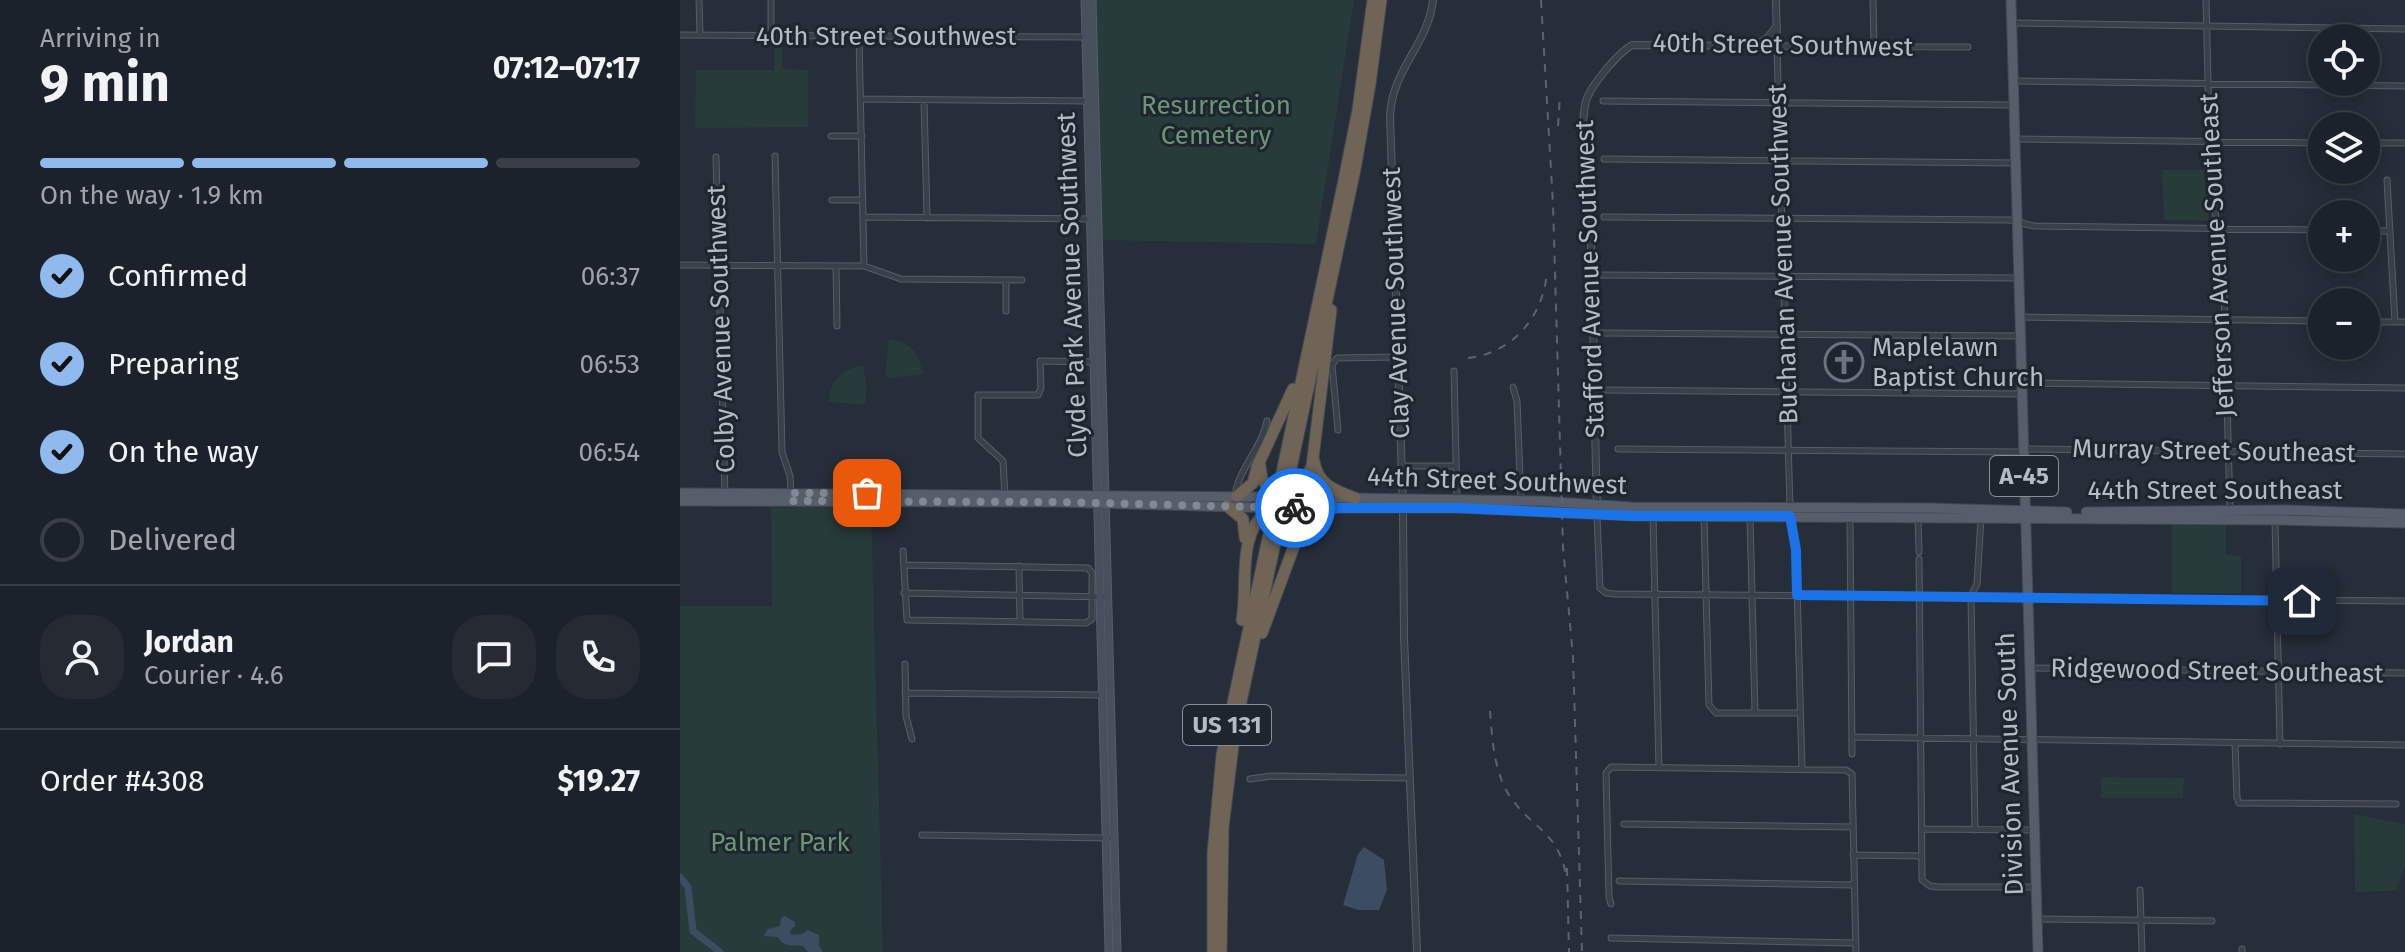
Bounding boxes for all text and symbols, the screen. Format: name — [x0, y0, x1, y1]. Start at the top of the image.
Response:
street label: 40th Street Southwest — [756, 21, 1017, 52]
text: Arriving in — [40, 23, 161, 54]
map controls — [2308, 24, 2380, 360]
button: locate — [2308, 24, 2380, 96]
street label: 40th Street Southwest — [1652, 27, 1914, 63]
text: 07:12–07:17 — [493, 50, 640, 86]
text: 9 min — [40, 52, 170, 115]
street label: Buchanan Avenue Southwest — [1762, 83, 1804, 425]
park label: Resurrection Cemetery — [1141, 90, 1291, 151]
street label: Jefferson Avenue Southeast — [2193, 92, 2241, 418]
street label: Clyde Park Avenue Southwest — [1050, 111, 1094, 458]
button: layers — [2308, 112, 2380, 184]
street label: Stafford Avenue Southwest — [1569, 119, 1611, 439]
street label: Clay Avenue Southwest — [1376, 166, 1416, 439]
text: On the way · 1.9 km — [40, 180, 264, 211]
street label: Colby Avenue Southwest — [700, 184, 742, 474]
button: + — [2308, 200, 2380, 272]
icon: check — [40, 254, 84, 298]
text: Confirmed — [108, 258, 248, 294]
text: 06:37 — [581, 261, 640, 292]
button: − — [2308, 288, 2380, 360]
place label: Maplelawn Baptist Church — [1872, 332, 2044, 393]
church icon: Maplelawn Baptist Church — [1823, 341, 1865, 383]
icon: check — [40, 342, 84, 386]
text: Preparing — [108, 346, 239, 382]
text: 06:53 — [579, 349, 640, 380]
icon: check — [40, 430, 84, 474]
street label: Murray Street Southeast — [2072, 433, 2357, 469]
text: On the way — [108, 434, 259, 470]
text: 06:54 — [578, 437, 640, 468]
road number: A-45 — [1990, 456, 2058, 496]
pin — [833, 459, 901, 527]
street label: 44th Street Southwest — [1367, 461, 1628, 501]
courier — [1255, 468, 1335, 548]
icon: bag — [845, 471, 889, 515]
street label: 44th Street Southeast — [2087, 475, 2343, 506]
icon: bike — [1273, 486, 1317, 530]
text: Delivered — [108, 522, 237, 558]
pin — [2268, 567, 2336, 635]
icon: home — [2280, 579, 2324, 623]
button: person — [40, 615, 124, 699]
button: chat — [452, 615, 536, 699]
button: phone — [556, 615, 640, 699]
text: Jordan — [144, 624, 234, 660]
street label: Division Avenue South — [1990, 632, 2030, 896]
street label: Ridgewood Street Southeast — [2050, 653, 2384, 689]
text: Courier · 4.6 — [144, 660, 284, 691]
road number: US 131 — [1183, 705, 1271, 745]
text: Order #4308 — [40, 763, 205, 799]
text: $19.27 — [557, 763, 640, 799]
park label: Palmer Park — [710, 827, 851, 858]

